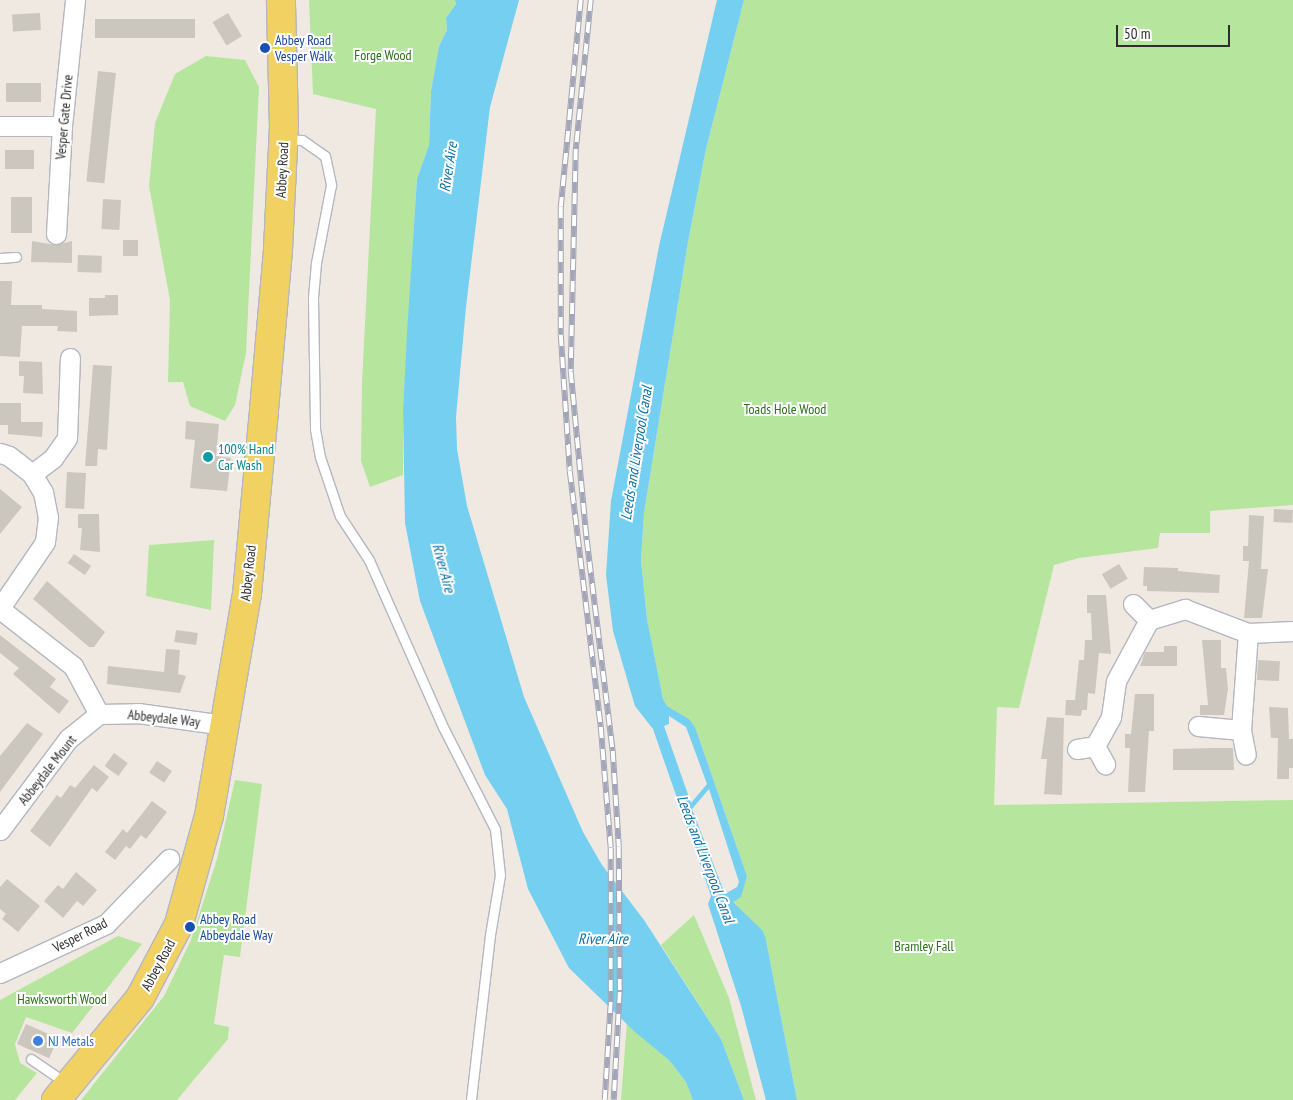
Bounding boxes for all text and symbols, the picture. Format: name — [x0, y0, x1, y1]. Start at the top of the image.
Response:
scale bar — [1118, 15, 1232, 47]
text: 50 m — [1124, 24, 1150, 43]
place label: Abbey Road Vesper Walk — [275, 32, 333, 64]
marker: Abbey Road Vesper Walk — [259, 42, 271, 54]
park label: Forge Wood — [354, 47, 412, 63]
street label: Vesper Gate Drive — [52, 74, 76, 160]
street label: Abbey Road — [272, 141, 292, 199]
water label: River Aire — [435, 141, 461, 193]
water label: Leeds and Liverpool Canal — [617, 385, 655, 521]
park label: Toads Hole Wood — [744, 401, 826, 417]
place label: 100% Hand Car Wash — [218, 441, 274, 474]
marker: 100% Hand Car Wash — [202, 451, 214, 463]
water label: River Aire — [429, 541, 459, 595]
street label: Abbey Road — [237, 544, 259, 602]
street label: Abbeydale Way — [127, 706, 201, 730]
street label: Abbeydale Mount — [14, 732, 80, 808]
water label: Leeds and Liverpool Canal — [673, 793, 739, 925]
place label: Abbey Road Abbeydale Way — [200, 911, 273, 944]
street label: Vesper Road — [50, 914, 110, 956]
marker: Abbey Road Abbeydale Way — [184, 921, 196, 933]
water label: River Aire — [578, 930, 628, 948]
street label: Abbey Road — [137, 936, 179, 994]
park label: Bramley Fall — [894, 938, 954, 954]
park label: Hawksworth Wood — [17, 991, 107, 1007]
place label: NJ Metals — [48, 1033, 94, 1049]
marker: NJ Metals — [32, 1035, 44, 1047]

